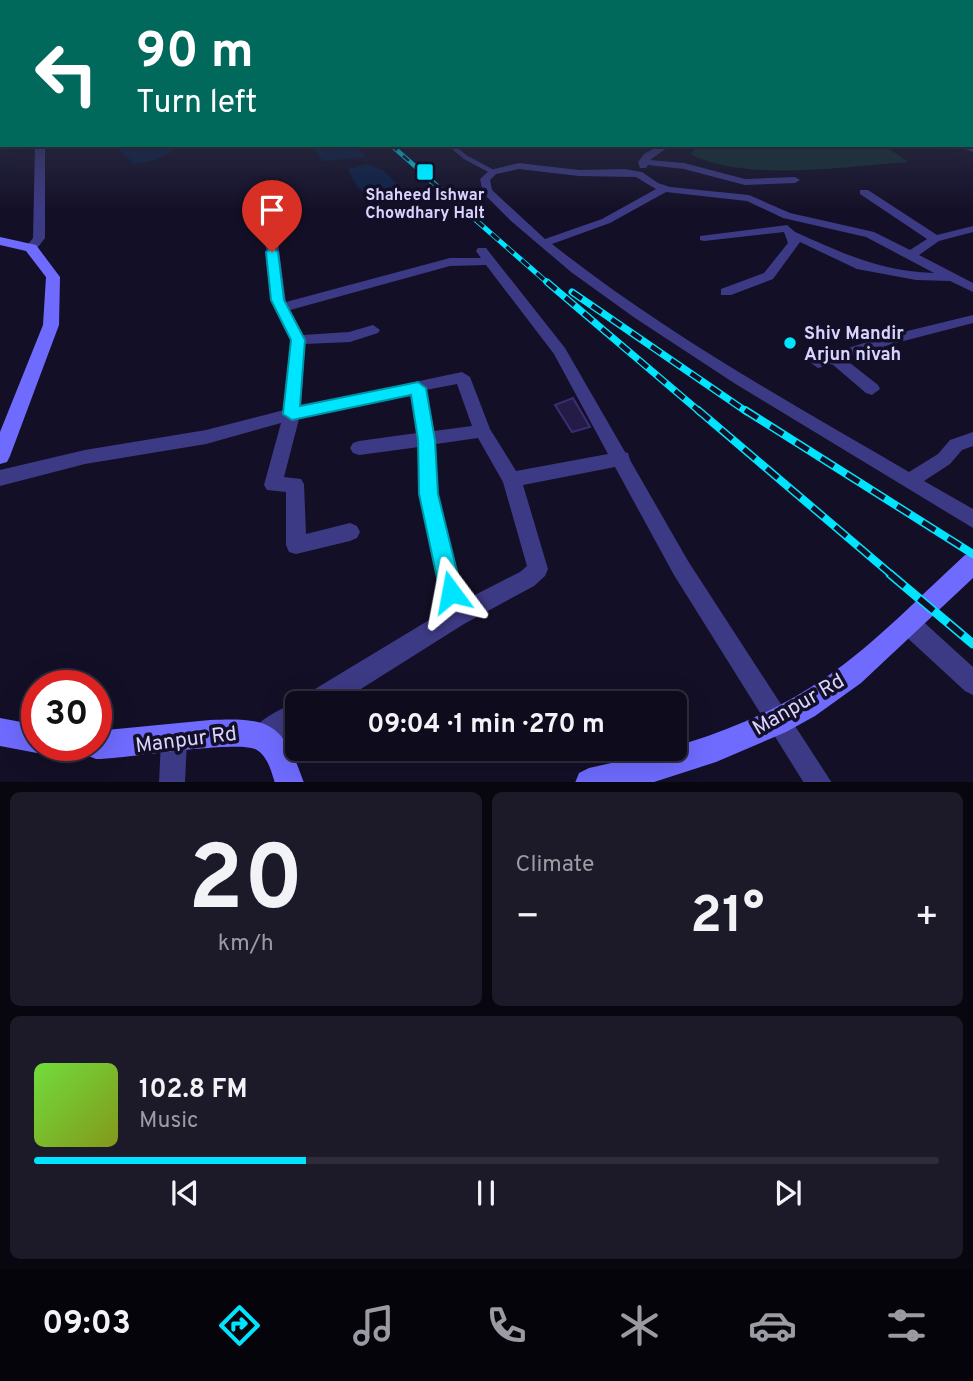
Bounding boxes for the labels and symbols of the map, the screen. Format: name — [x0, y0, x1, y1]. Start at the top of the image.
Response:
marker: Shaheed Ishwar Chowdhary Halt — [415, 162, 435, 182]
pin — [242, 180, 302, 252]
place label: Shaheed Ishwar Chowdhary Halt — [365, 186, 485, 224]
place label: Shiv Mandir Arjun nivah — [804, 323, 904, 367]
marker: Shiv Mandir Arjun nivah — [782, 335, 798, 351]
position arrow — [414, 555, 488, 629]
street label: Manpur Rd — [748, 668, 850, 742]
speed limit sign: 30 — [21, 670, 112, 761]
street label: Manpur Rd — [134, 721, 238, 760]

